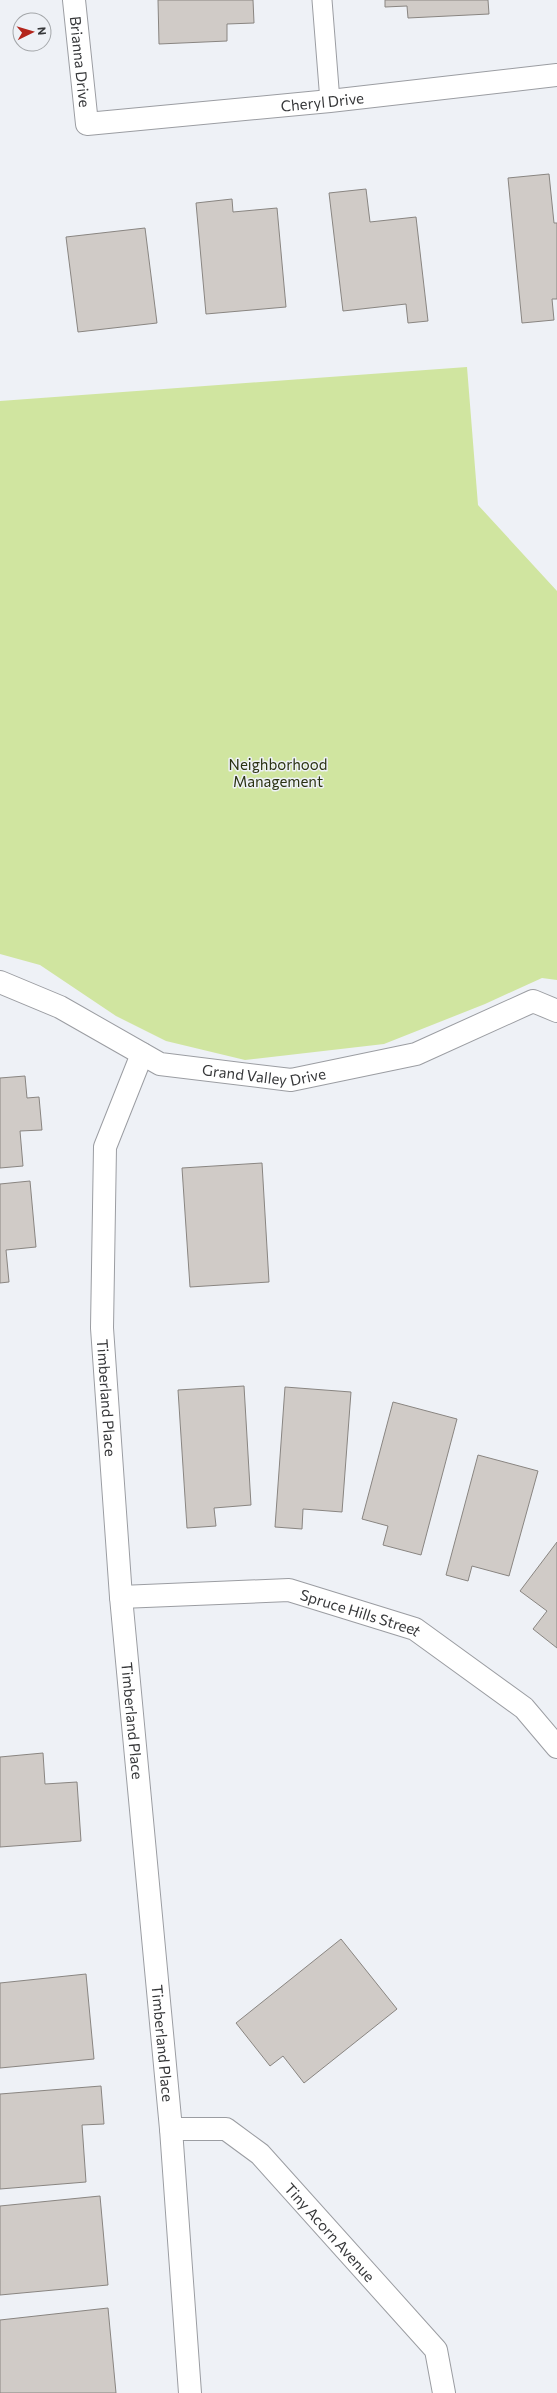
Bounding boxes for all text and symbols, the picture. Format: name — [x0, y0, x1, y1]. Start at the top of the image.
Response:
north arrow — [12, 12, 52, 52]
street label: Brianna Drive — [67, 15, 94, 108]
text: N — [36, 26, 49, 36]
street label: Cheryl Drive — [280, 88, 365, 115]
park label: Neighborhood Management — [229, 755, 327, 790]
street label: Grand Valley Drive — [201, 1060, 327, 1089]
street label: Timberland Place — [94, 1338, 120, 1457]
street label: Spruce Hills Street — [298, 1585, 425, 1640]
street label: Timberland Place — [118, 1661, 147, 1780]
street label: Timberland Place — [148, 1984, 177, 2103]
street label: Tiny Acorn Avenue — [281, 2179, 379, 2285]

